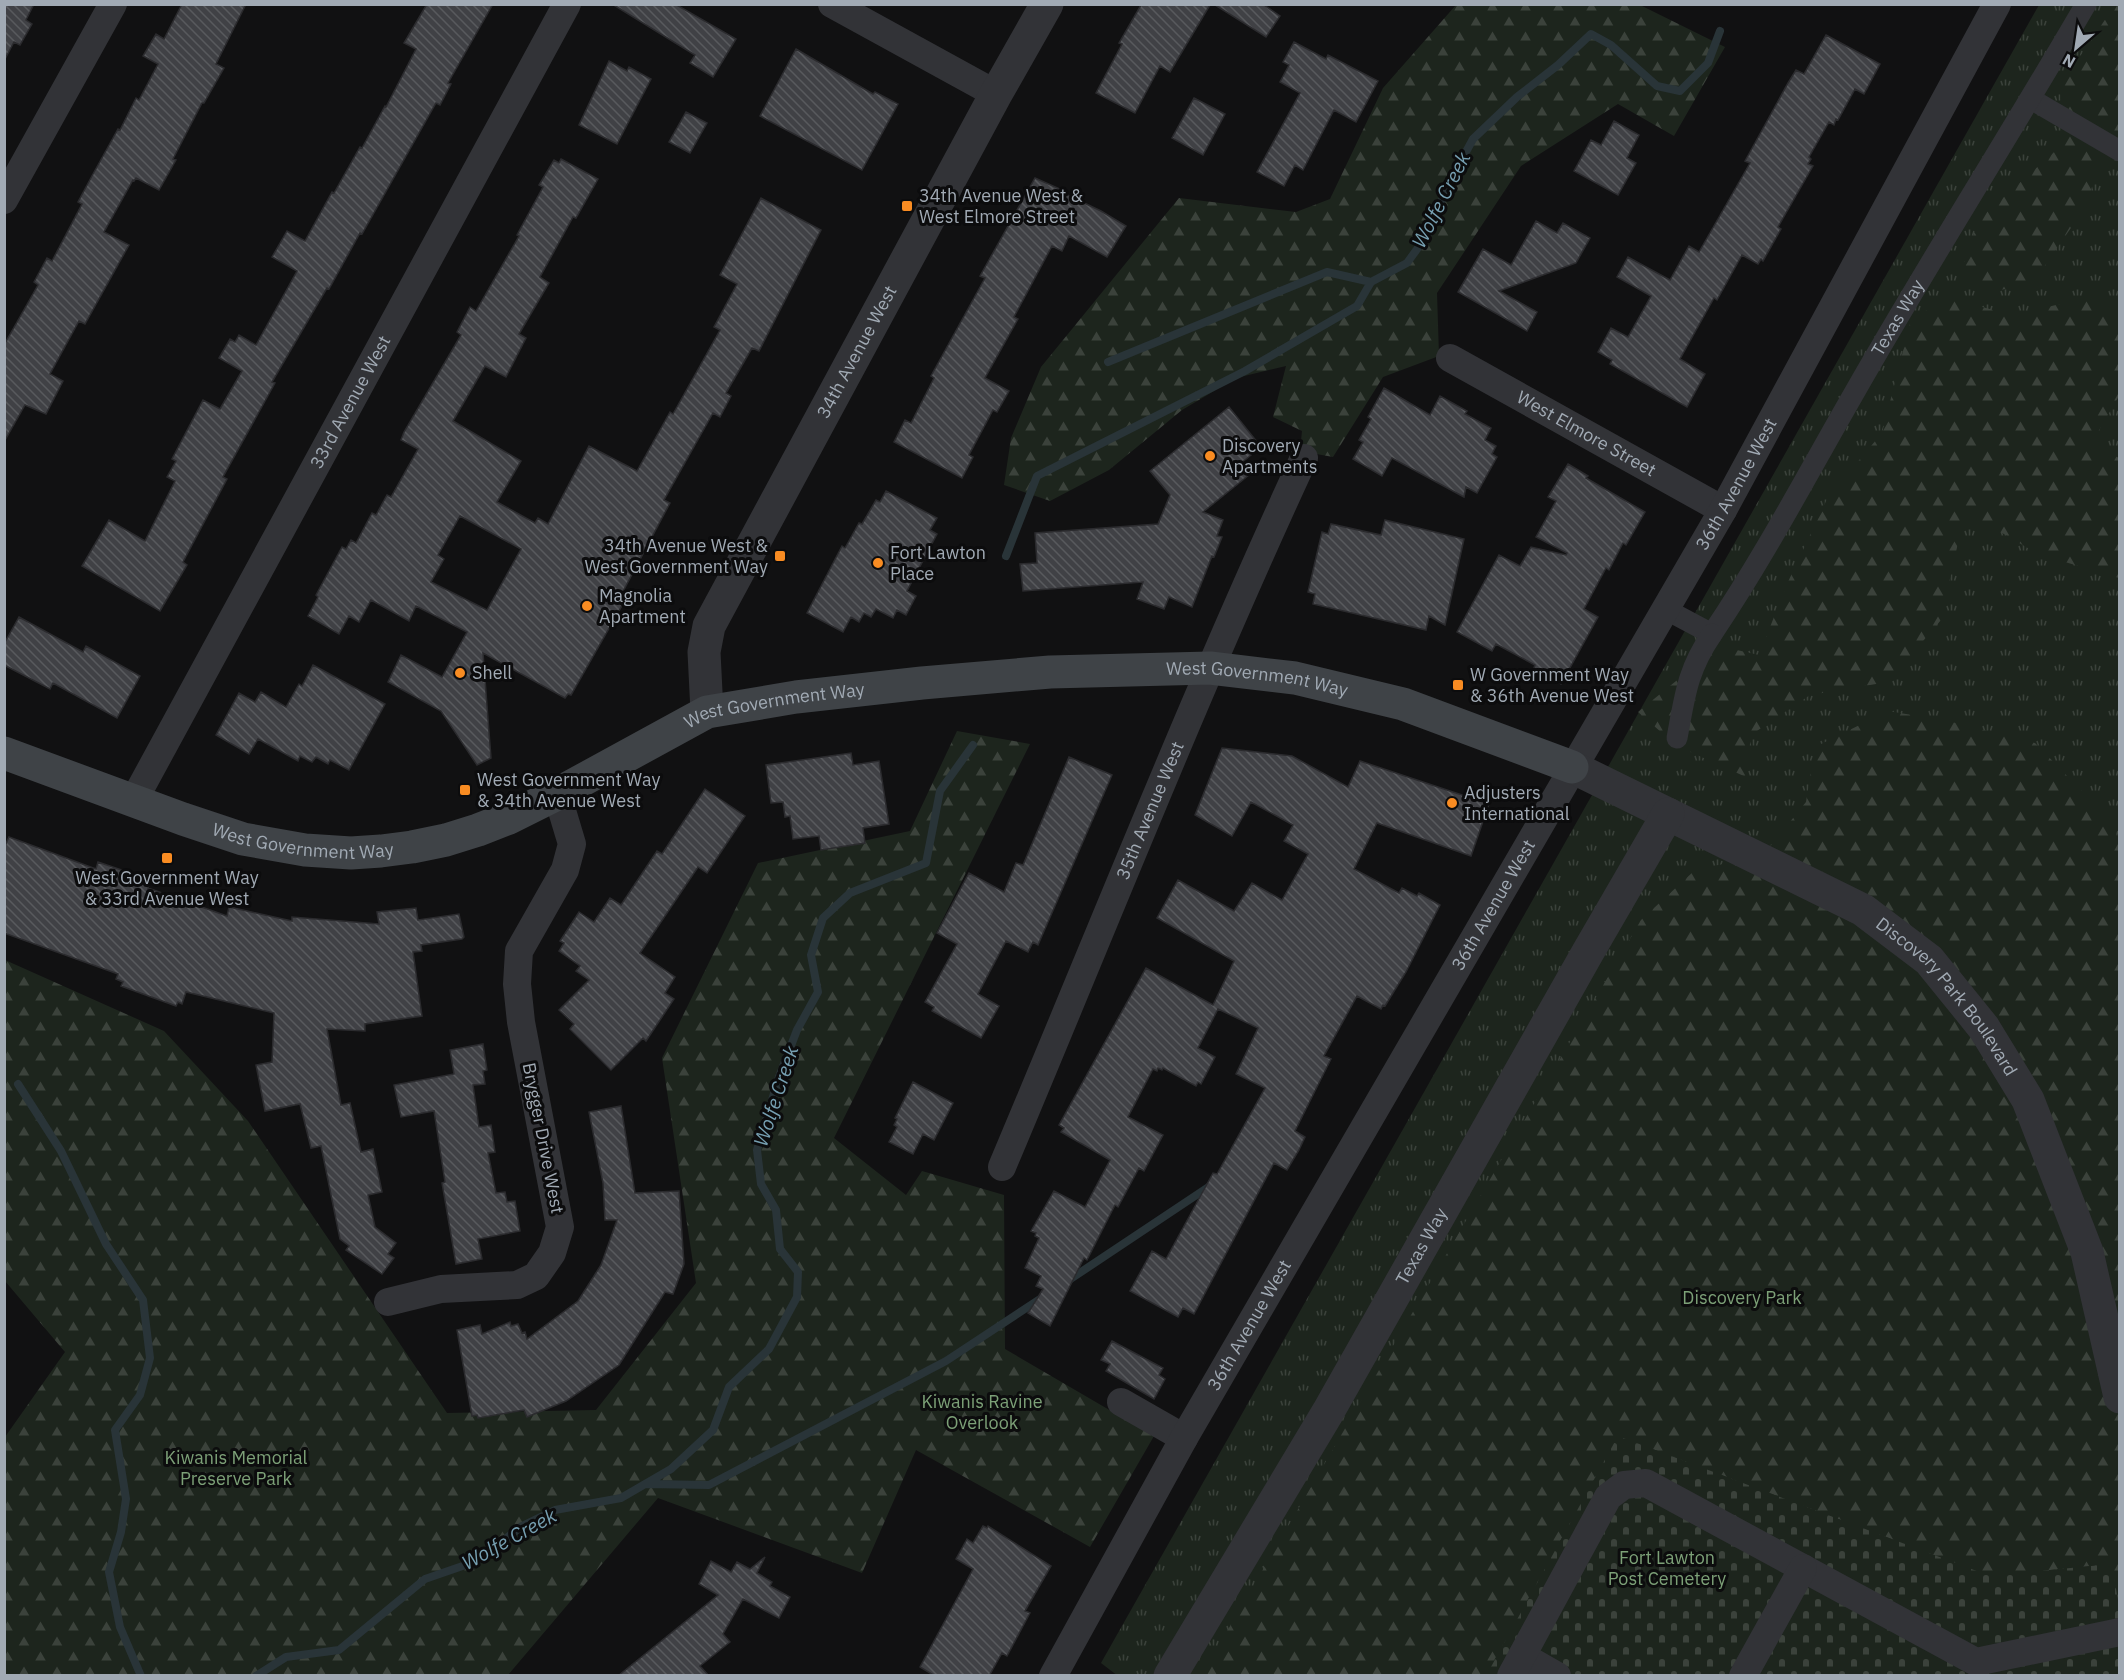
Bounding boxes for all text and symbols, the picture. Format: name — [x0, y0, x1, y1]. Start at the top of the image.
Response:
north arrow — [2046, 18, 2106, 78]
text: N — [2059, 50, 2079, 73]
water label: Wolfe Creek — [1405, 147, 1477, 252]
place label: 34th Avenue West & West Elmore Street — [919, 184, 1084, 228]
marker: 34th Avenue West & West Elmore Street — [900, 199, 914, 213]
street label: Texas Way — [1866, 275, 1929, 360]
street label: 34th Avenue West — [811, 281, 902, 422]
street label: 33rd Avenue West — [305, 331, 395, 472]
street label: West Elmore Street — [1513, 385, 1660, 481]
street label: 36th Avenue West — [1690, 414, 1782, 554]
place label: Discovery Apartments — [1222, 434, 1318, 478]
marker: Discovery Apartments — [1203, 449, 1217, 463]
place label: 34th Avenue West & West Government Way — [585, 534, 769, 578]
place label: Fort Lawton Place — [890, 541, 986, 585]
marker: 34th Avenue West & West Government Way — [773, 549, 787, 563]
marker: Fort Lawton Place — [871, 556, 885, 570]
place label: Magnolia Apartment — [599, 584, 686, 628]
marker: Magnolia Apartment — [580, 599, 594, 613]
street label: West Government Way — [1166, 656, 1350, 701]
place label: Shell — [472, 661, 512, 684]
place label: W Government Way & 36th Avenue West — [1470, 663, 1634, 707]
marker: Shell — [453, 666, 467, 680]
street label: West Government Way — [680, 677, 866, 733]
marker: W Government Way & 36th Avenue West — [1451, 678, 1465, 692]
street label: 35th Avenue West — [1111, 738, 1189, 883]
place label: West Government Way & 34th Avenue West — [477, 768, 660, 812]
place label: Adjusters International — [1464, 781, 1570, 825]
marker: West Government Way & 34th Avenue West — [458, 783, 472, 797]
marker: Adjusters International — [1445, 796, 1459, 810]
street label: West Government Way — [209, 818, 395, 864]
street label: 36th Avenue West — [1446, 835, 1540, 974]
marker: West Government Way & 33rd Avenue West — [160, 851, 174, 865]
place label: West Government Way & 33rd Avenue West — [75, 866, 259, 910]
street label: Discovery Park Boulevard — [1871, 912, 2023, 1080]
water label: Wolfe Creek — [747, 1042, 805, 1150]
street label: Brygger Drive West — [518, 1060, 569, 1215]
street label: Texas Way — [1390, 1203, 1452, 1289]
street label: 36th Avenue West — [1202, 1256, 1296, 1395]
park label: Discovery Park — [1682, 1286, 1802, 1309]
park label: Kiwanis Ravine Overlook — [921, 1390, 1043, 1434]
park label: Kiwanis Memorial Preserve Park — [165, 1446, 308, 1490]
water label: Wolfe Creek — [457, 1501, 561, 1576]
park label: Fort Lawton Post Cemetery — [1608, 1546, 1726, 1590]

